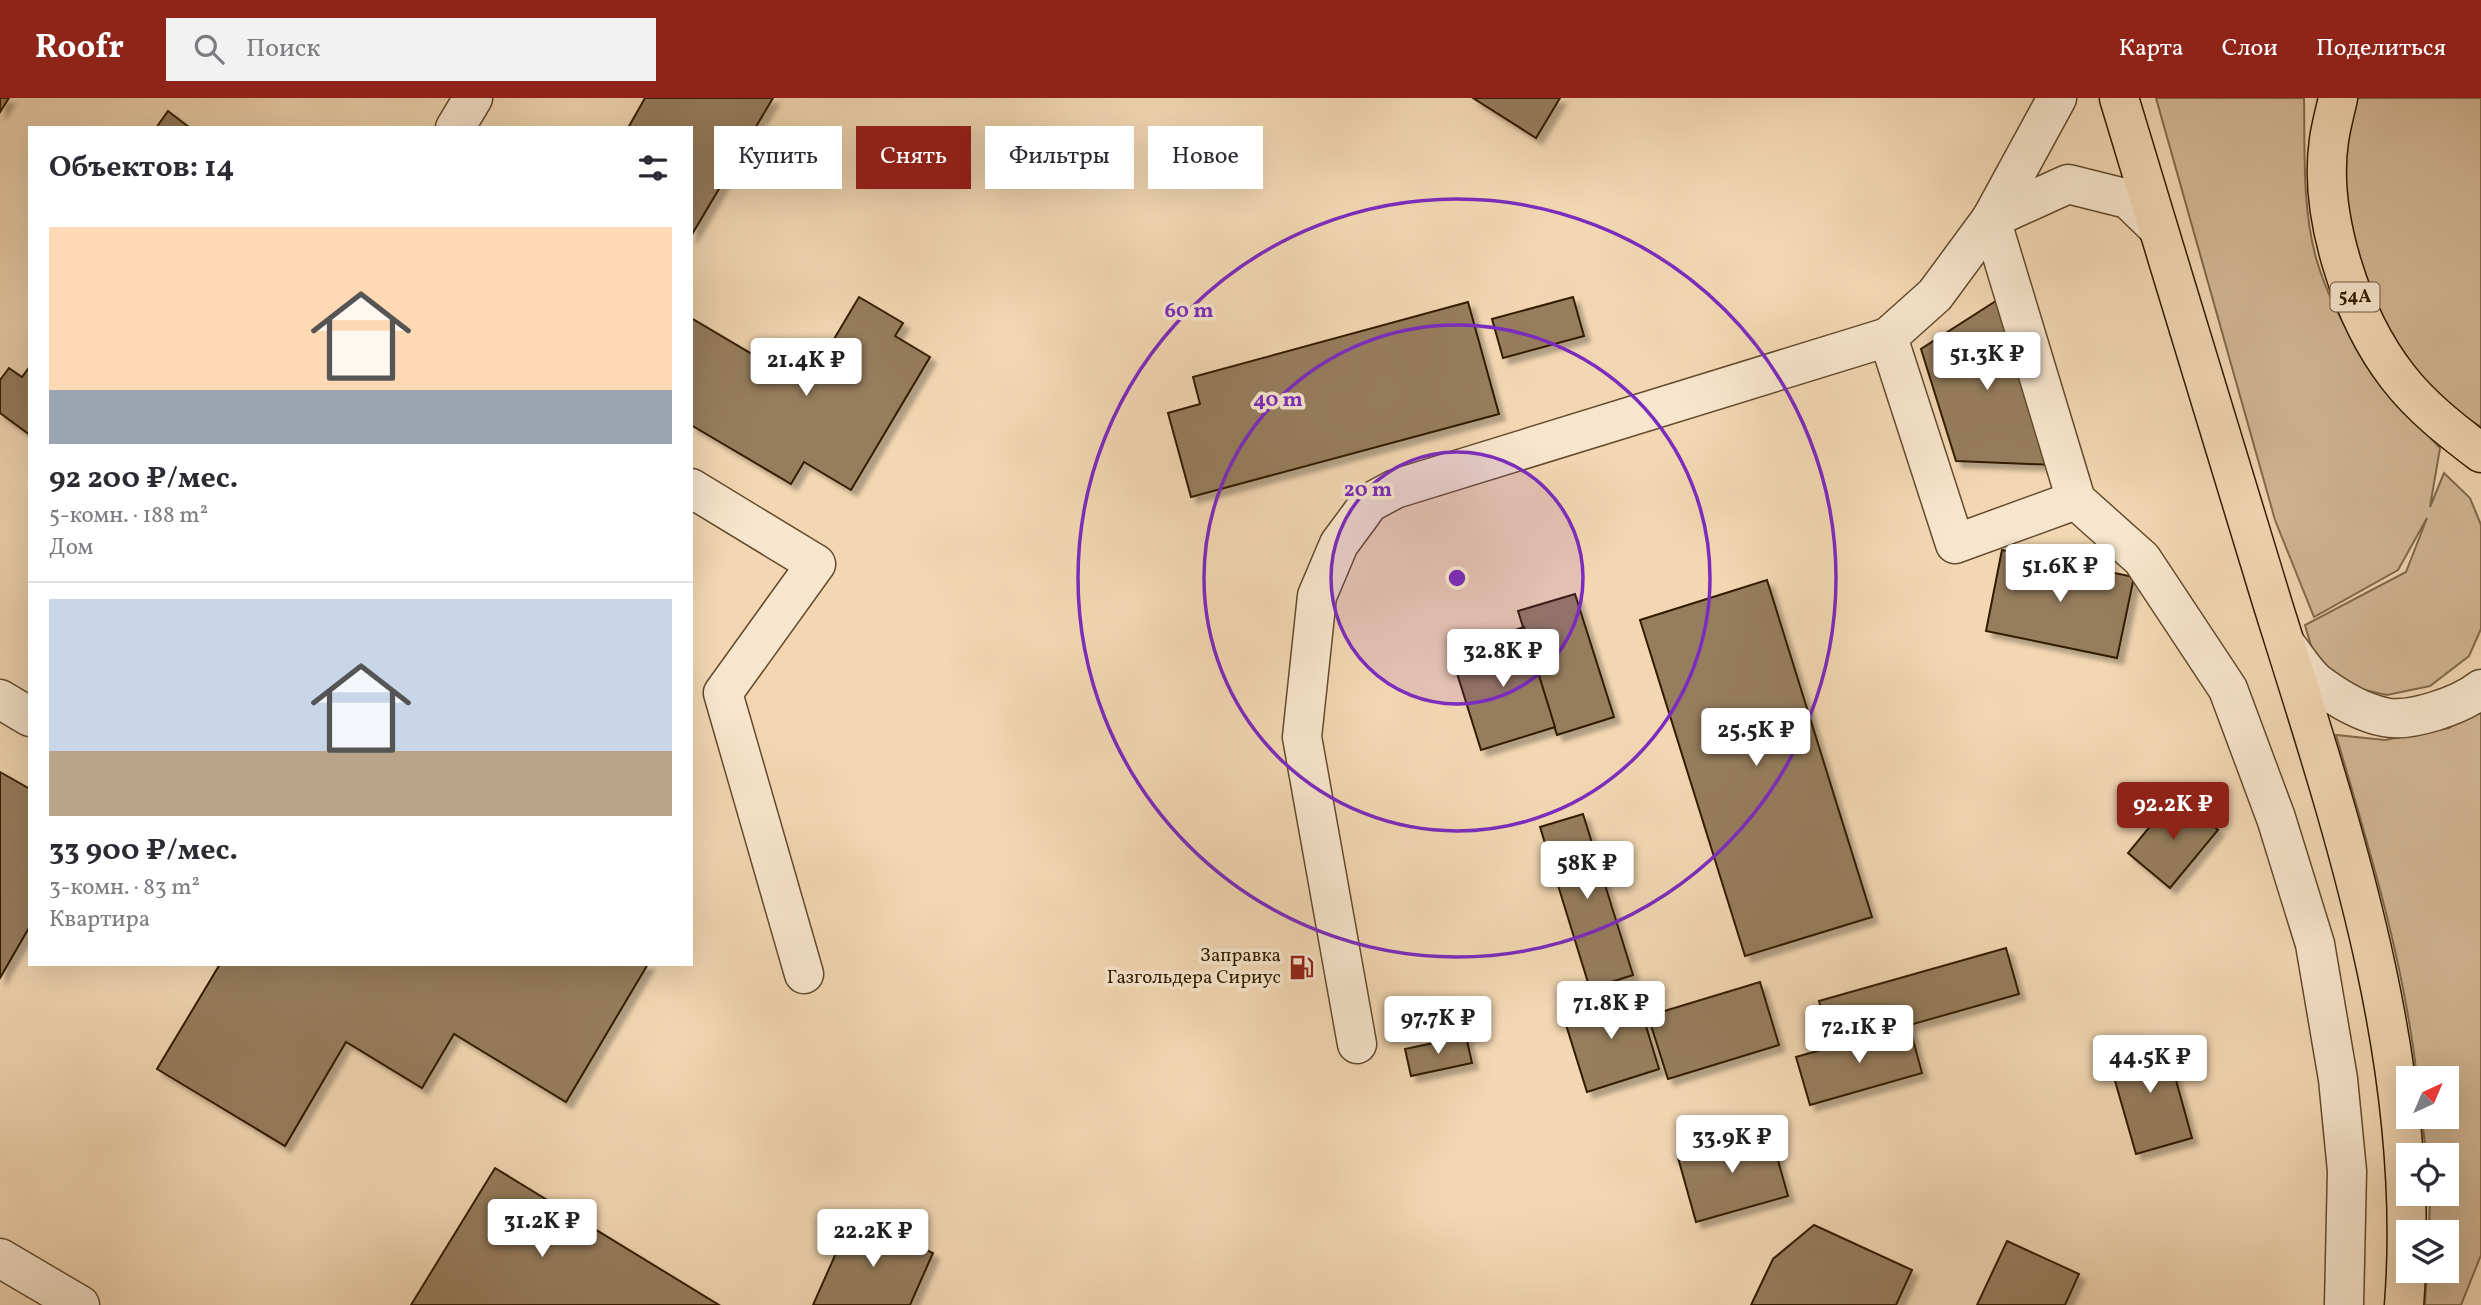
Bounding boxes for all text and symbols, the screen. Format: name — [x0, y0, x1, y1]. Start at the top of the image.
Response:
search box — [166, 18, 656, 81]
text: Roofr — [35, 26, 124, 72]
icon: search — [190, 30, 228, 68]
text: Поиск — [246, 31, 320, 67]
text: Карта — [2119, 32, 2184, 66]
text: Слои — [2222, 32, 2278, 66]
text: Поделиться — [2316, 32, 2446, 66]
chip: Купить — [714, 126, 842, 189]
chip: Снять — [856, 126, 971, 189]
chip: Фильтры — [985, 126, 1134, 189]
chip: Новое — [1148, 126, 1263, 189]
text: Объектов: 14 — [49, 147, 234, 189]
icon: filters — [634, 149, 672, 187]
icon: home — [298, 273, 424, 399]
road number: 54А — [2330, 282, 2380, 312]
text: 60 m — [1165, 297, 1213, 326]
pin: 51.3K ₽ — [1922, 332, 2052, 392]
pin: 21.4K ₽ — [741, 338, 871, 398]
text: 51.3K ₽ — [1949, 339, 2025, 371]
text: 21.4K ₽ — [767, 345, 845, 377]
text: 40 m — [1253, 386, 1303, 415]
text: 92 200 ₽/мес. — [49, 458, 238, 500]
text: 20 m — [1344, 476, 1392, 505]
text: 5-комн. · 188 m² — [49, 500, 208, 532]
text: Дом — [49, 532, 93, 564]
pin: 51.6K ₽ — [1995, 545, 2125, 604]
text: 51.6K ₽ — [2022, 551, 2098, 583]
centre of rings — [1445, 566, 1469, 590]
pin: 32.8K ₽ — [1438, 630, 1568, 689]
text: 32.8K ₽ — [1463, 636, 1543, 668]
icon: home — [298, 645, 424, 771]
pin: 25.5K ₽ — [1691, 708, 1821, 768]
text: 25.5K ₽ — [1717, 715, 1795, 747]
pin: 92.2K ₽ — [2108, 782, 2238, 842]
text: 92.2K ₽ — [2133, 789, 2213, 821]
text: 33 900 ₽/мес. — [49, 830, 238, 872]
pin: 58K ₽ — [1538, 842, 1636, 901]
text: 58K ₽ — [1557, 848, 1617, 880]
text: 3-комн. · 83 m² — [49, 872, 200, 904]
text: Квартира — [49, 904, 150, 936]
place label: Заправка Газгольдера Сириус — [1107, 943, 1281, 991]
fuel station icon: Заправка Газгольдера Сириус — [1287, 953, 1315, 981]
pin: 71.8K ₽ — [1546, 982, 1676, 1041]
text: 71.8K ₽ — [1573, 988, 1649, 1020]
pin: 97.7K ₽ — [1373, 996, 1503, 1056]
text: 97.7K ₽ — [1400, 1003, 1476, 1035]
pin: 72.1K ₽ — [1794, 1006, 1924, 1065]
text: 72.1K ₽ — [1821, 1012, 1897, 1044]
pin: 44.5K ₽ — [2085, 1035, 2215, 1095]
text: 44.5K ₽ — [2109, 1042, 2191, 1074]
north arrow — [2396, 1066, 2459, 1129]
map controls — [2396, 1066, 2459, 1283]
pin: 33.9K ₽ — [1667, 1116, 1797, 1175]
text: 33.9K ₽ — [1692, 1122, 1772, 1154]
button: locate — [2396, 1143, 2459, 1206]
pin: 31.2K ₽ — [477, 1200, 607, 1259]
text: 31.2K ₽ — [504, 1206, 580, 1238]
pin: 22.2K ₽ — [808, 1210, 938, 1269]
text: 22.2K ₽ — [833, 1216, 913, 1248]
button: layers — [2396, 1220, 2459, 1283]

